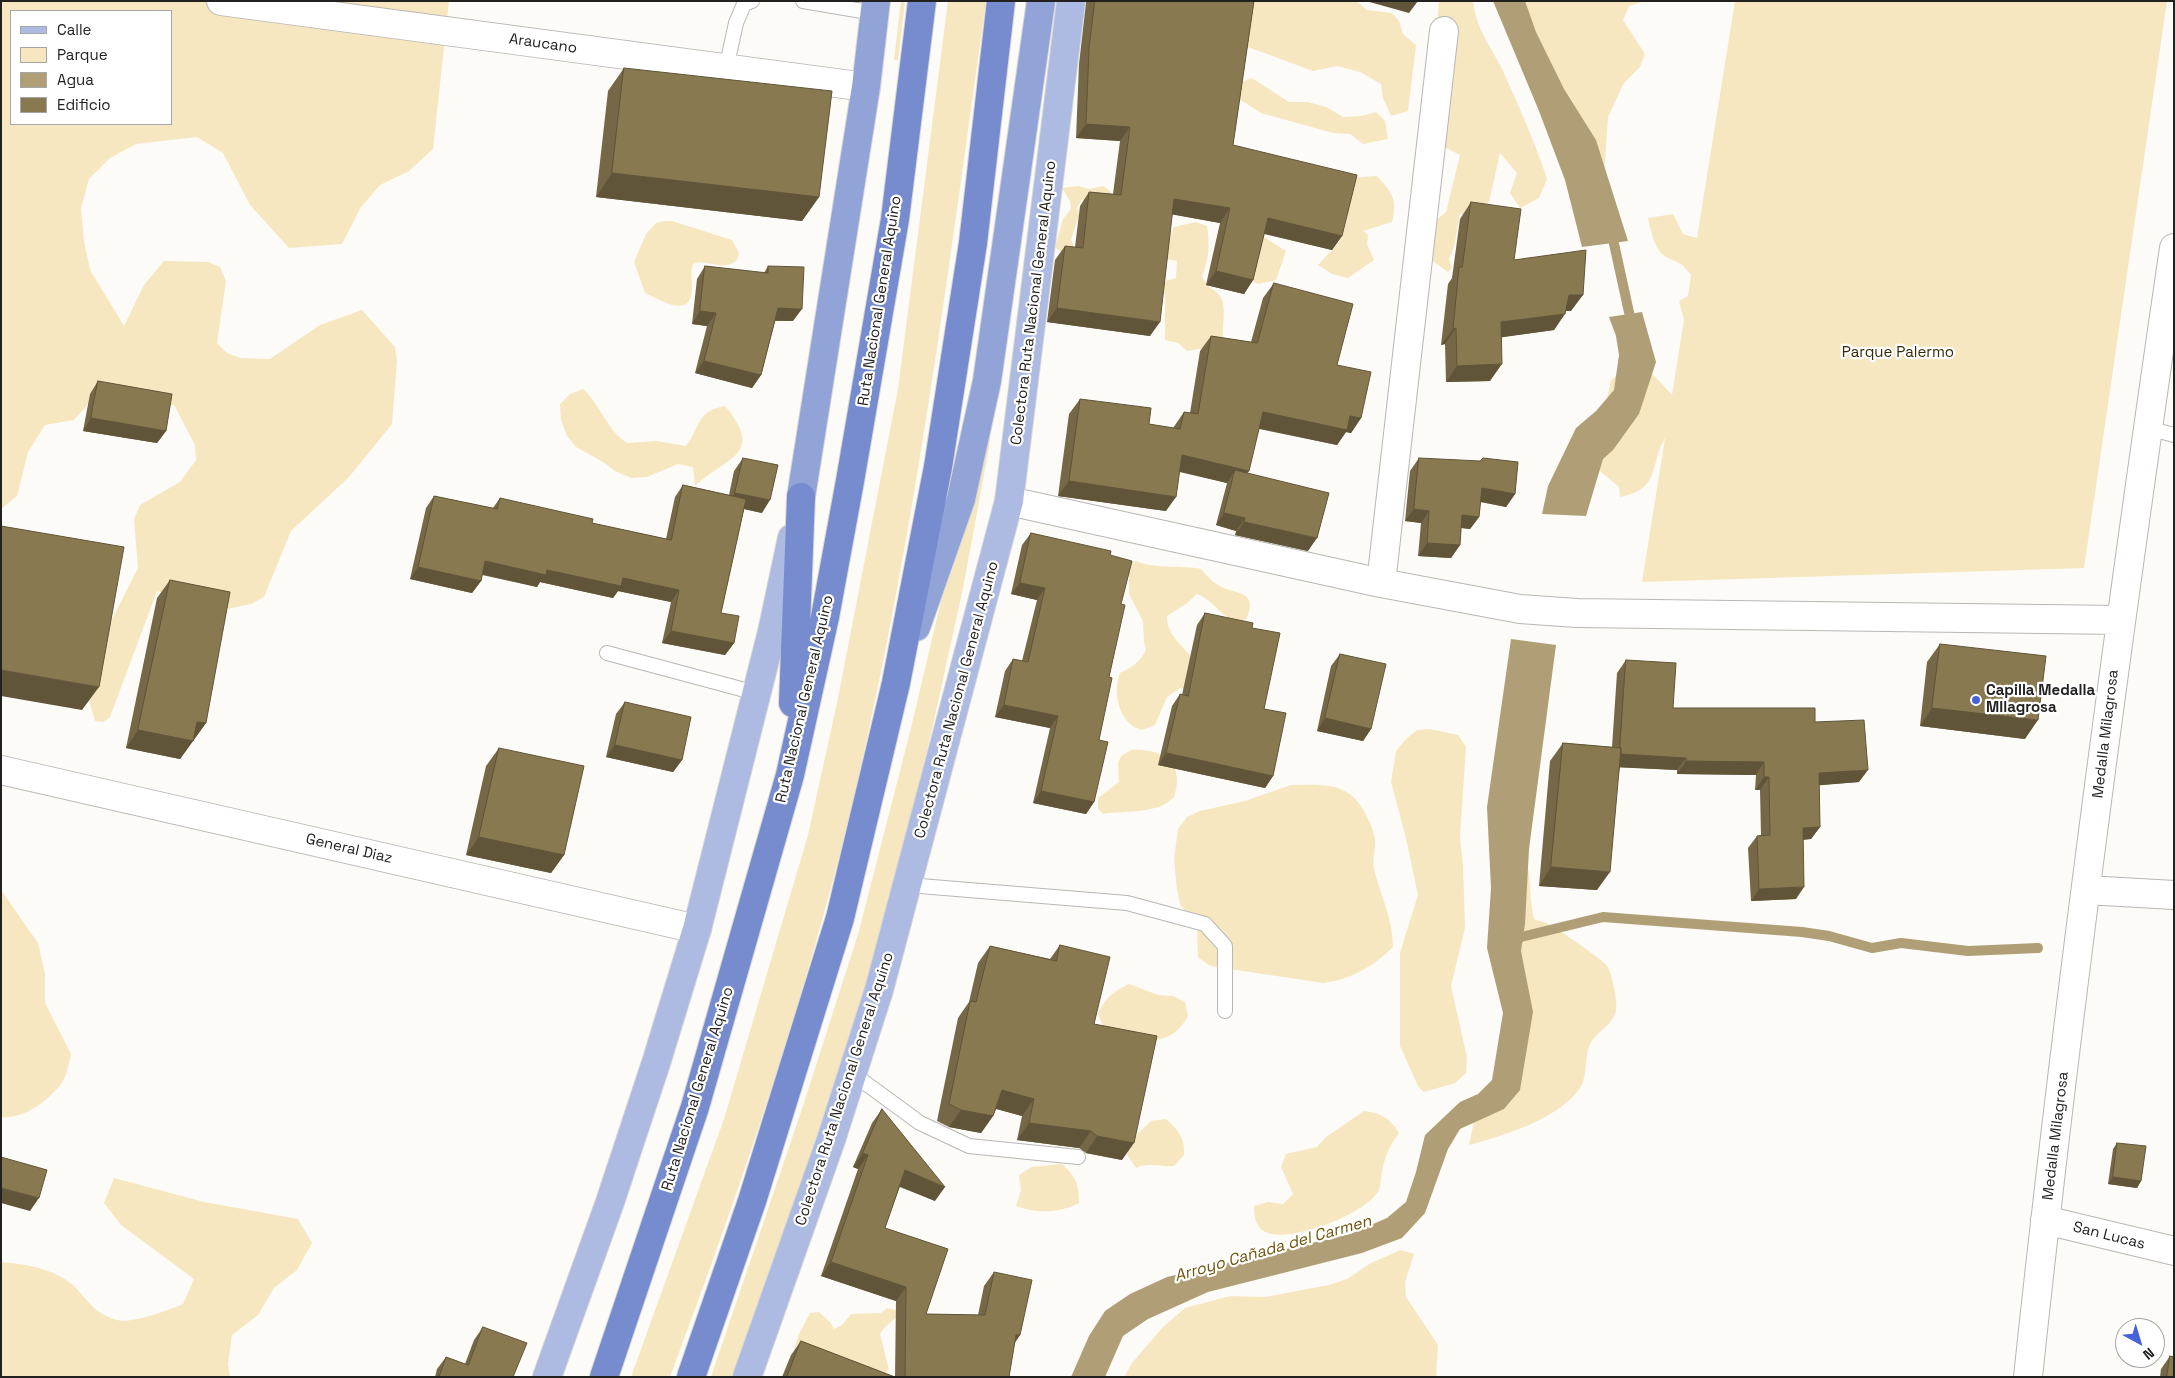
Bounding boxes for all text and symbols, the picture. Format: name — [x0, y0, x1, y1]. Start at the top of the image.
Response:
legend — [10, 10, 172, 125]
text: Calle — [57, 20, 92, 39]
street label: Araucano — [508, 30, 578, 58]
text: Parque — [57, 45, 108, 64]
text: Agua — [57, 70, 94, 89]
text: Edificio — [57, 95, 111, 114]
street label: Colectora Ruta Nacional General Aquino — [1008, 160, 1060, 446]
street label: Ruta Nacional General Aquino — [854, 195, 906, 407]
park label: Parque Palermo — [1842, 344, 1954, 362]
street label: Colectora Ruta Nacional General Aquino — [911, 559, 1003, 841]
street label: Ruta Nacional General Aquino — [772, 593, 838, 805]
street label: Medalla Milagrosa — [2089, 669, 2123, 799]
place label: Capilla Medalla MIlagrosa — [1986, 682, 2095, 717]
marker: Capilla Medalla MIlagrosa — [1970, 694, 1982, 706]
street label: General Diaz — [304, 830, 394, 868]
street label: Colectora Ruta Nacional General Aquino — [792, 950, 898, 1228]
street label: Ruta Nacional General Aquino — [658, 985, 738, 1193]
street label: Medalla Milagrosa — [2039, 1071, 2073, 1201]
water label: Arroyo Cañada del Carmen — [1172, 1212, 1374, 1286]
street label: San Lucas — [2071, 1218, 2147, 1254]
north arrow — [2115, 1318, 2165, 1368]
text: N — [2140, 1344, 2158, 1364]

